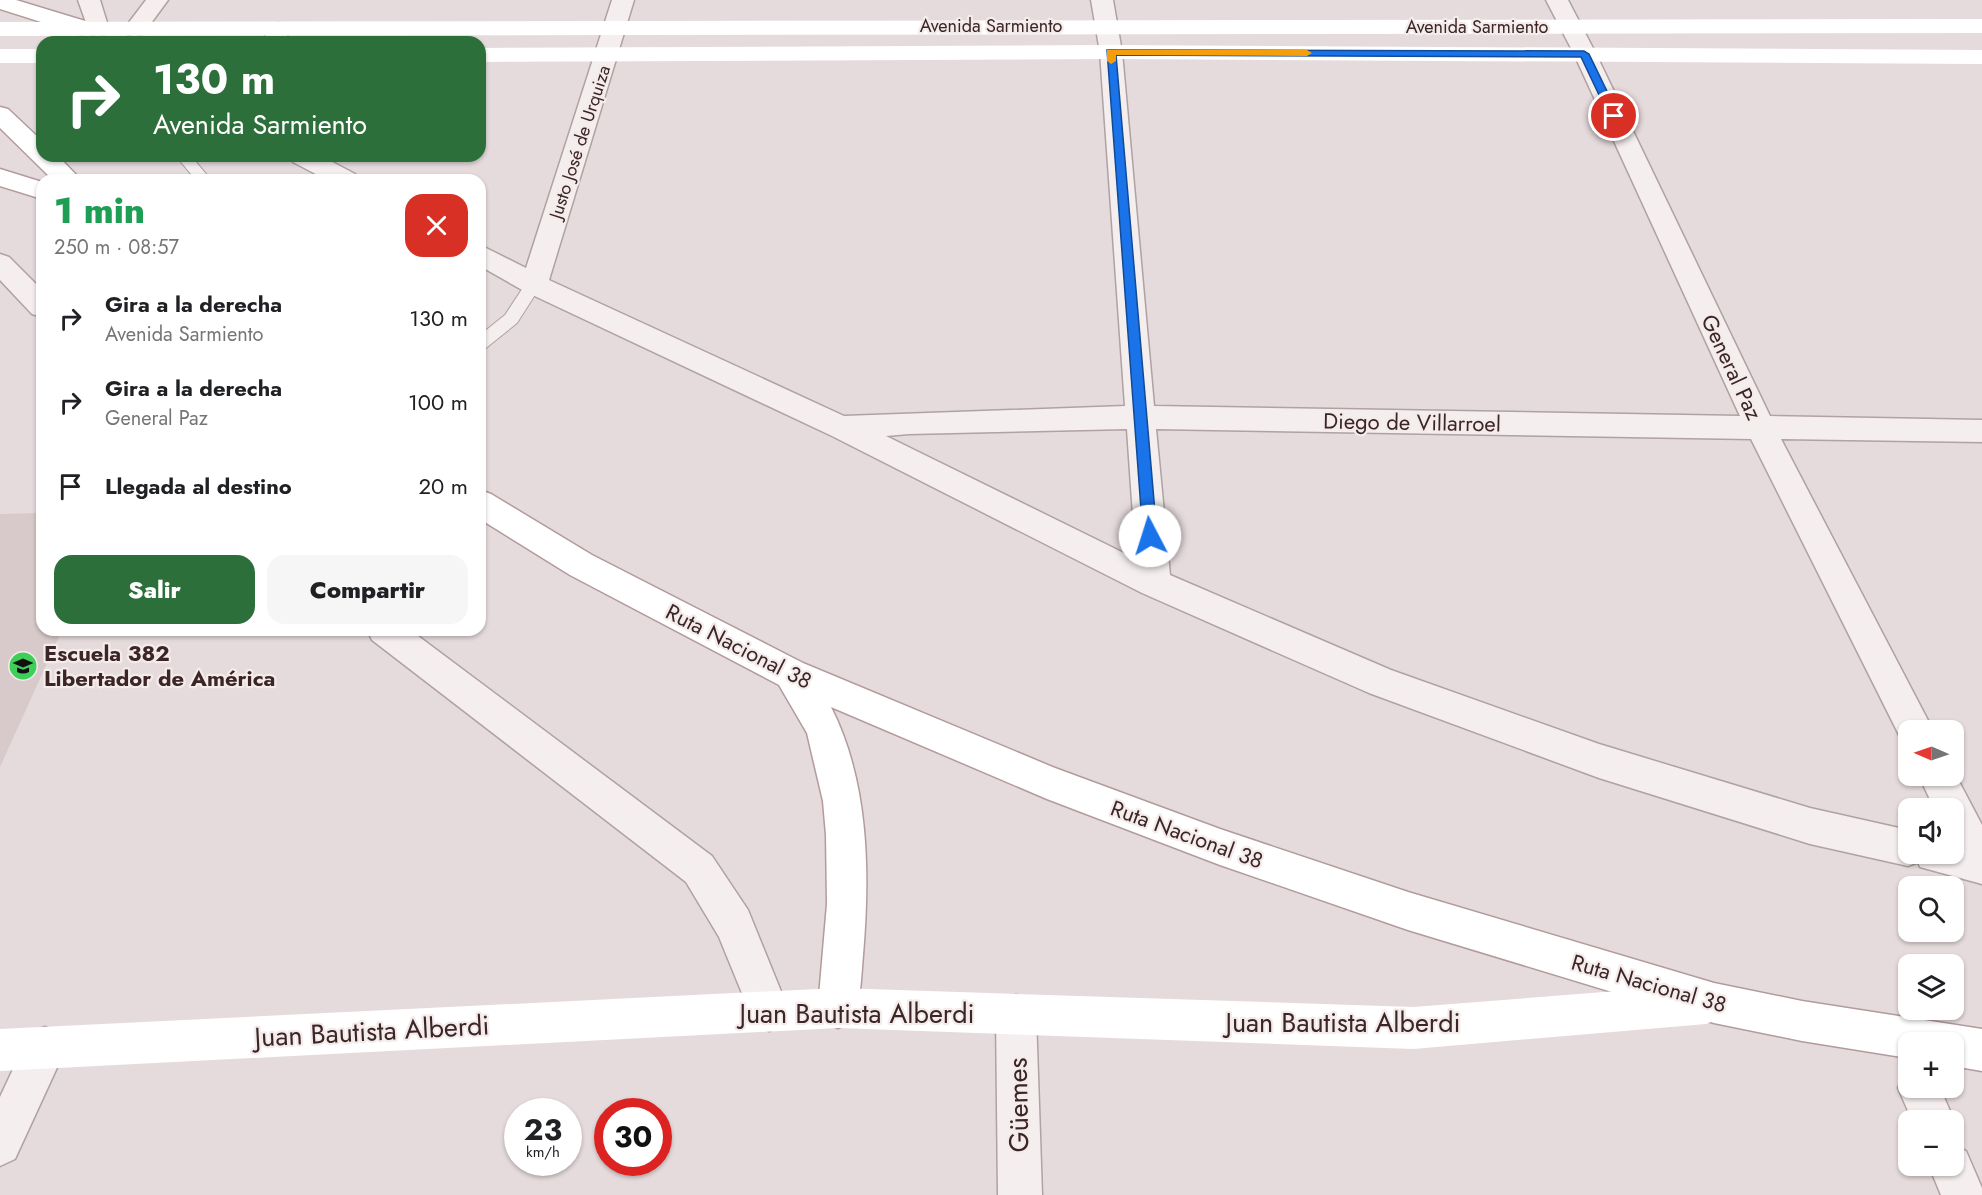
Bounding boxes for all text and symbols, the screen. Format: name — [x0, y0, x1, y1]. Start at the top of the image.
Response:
street label: Avenida Sarmiento — [920, 13, 1062, 39]
street label: Avenida Sarmiento — [1406, 14, 1548, 40]
text: 130 m — [153, 49, 275, 110]
icon: right — [54, 60, 132, 138]
street label: Justo José de Urquiza — [542, 62, 617, 224]
pin — [1588, 90, 1639, 141]
icon: arrive — [1597, 99, 1630, 132]
text: Avenida Sarmiento — [153, 105, 367, 144]
text: 1 min — [54, 184, 145, 236]
button: close — [405, 194, 468, 257]
text: 250 m · 08:57 — [54, 233, 179, 262]
text: Gira a la derecha — [105, 288, 282, 320]
icon: right — [54, 302, 87, 335]
text: 130 m — [409, 302, 468, 334]
street label: General Paz — [1694, 309, 1770, 425]
text: Avenida Sarmiento — [105, 320, 263, 349]
text: Gira a la derecha — [105, 372, 282, 404]
icon: right — [54, 386, 87, 419]
text: 100 m — [408, 386, 468, 418]
text: General Paz — [105, 404, 208, 433]
street label: Diego de Villarroel — [1323, 404, 1501, 440]
icon: arrive — [54, 470, 87, 503]
text: Llegada al destino — [105, 470, 292, 502]
text: 20 m — [419, 470, 468, 502]
position arrow — [1118, 504, 1182, 568]
button: Salir — [54, 555, 255, 624]
button: Compartir — [267, 555, 468, 624]
street label: Ruta Nacional 38 — [660, 595, 818, 697]
place label: Escuela 382 Libertador de América — [44, 637, 275, 694]
school or university icon: Escuela 382 Libertador de América — [7, 650, 39, 682]
north arrow — [1898, 720, 1964, 786]
map controls — [1898, 720, 1964, 1176]
street label: Ruta Nacional 38 — [1106, 792, 1268, 876]
button: sound — [1898, 798, 1964, 864]
button: search — [1898, 876, 1964, 942]
street label: Ruta Nacional 38 — [1568, 946, 1730, 1020]
button: layers — [1898, 954, 1964, 1020]
street label: Juan Bautista Alberdi — [736, 994, 975, 1033]
street label: Juan Bautista Alberdi — [1222, 1003, 1461, 1042]
street label: Juan Bautista Alberdi — [251, 1005, 490, 1057]
button: + — [1898, 1032, 1964, 1098]
street label: Güemes — [998, 1057, 1038, 1153]
speed limit sign: 30 — [594, 1098, 672, 1176]
text: 23 — [524, 1108, 562, 1151]
button: − — [1898, 1110, 1964, 1176]
text: km/h — [526, 1141, 560, 1163]

